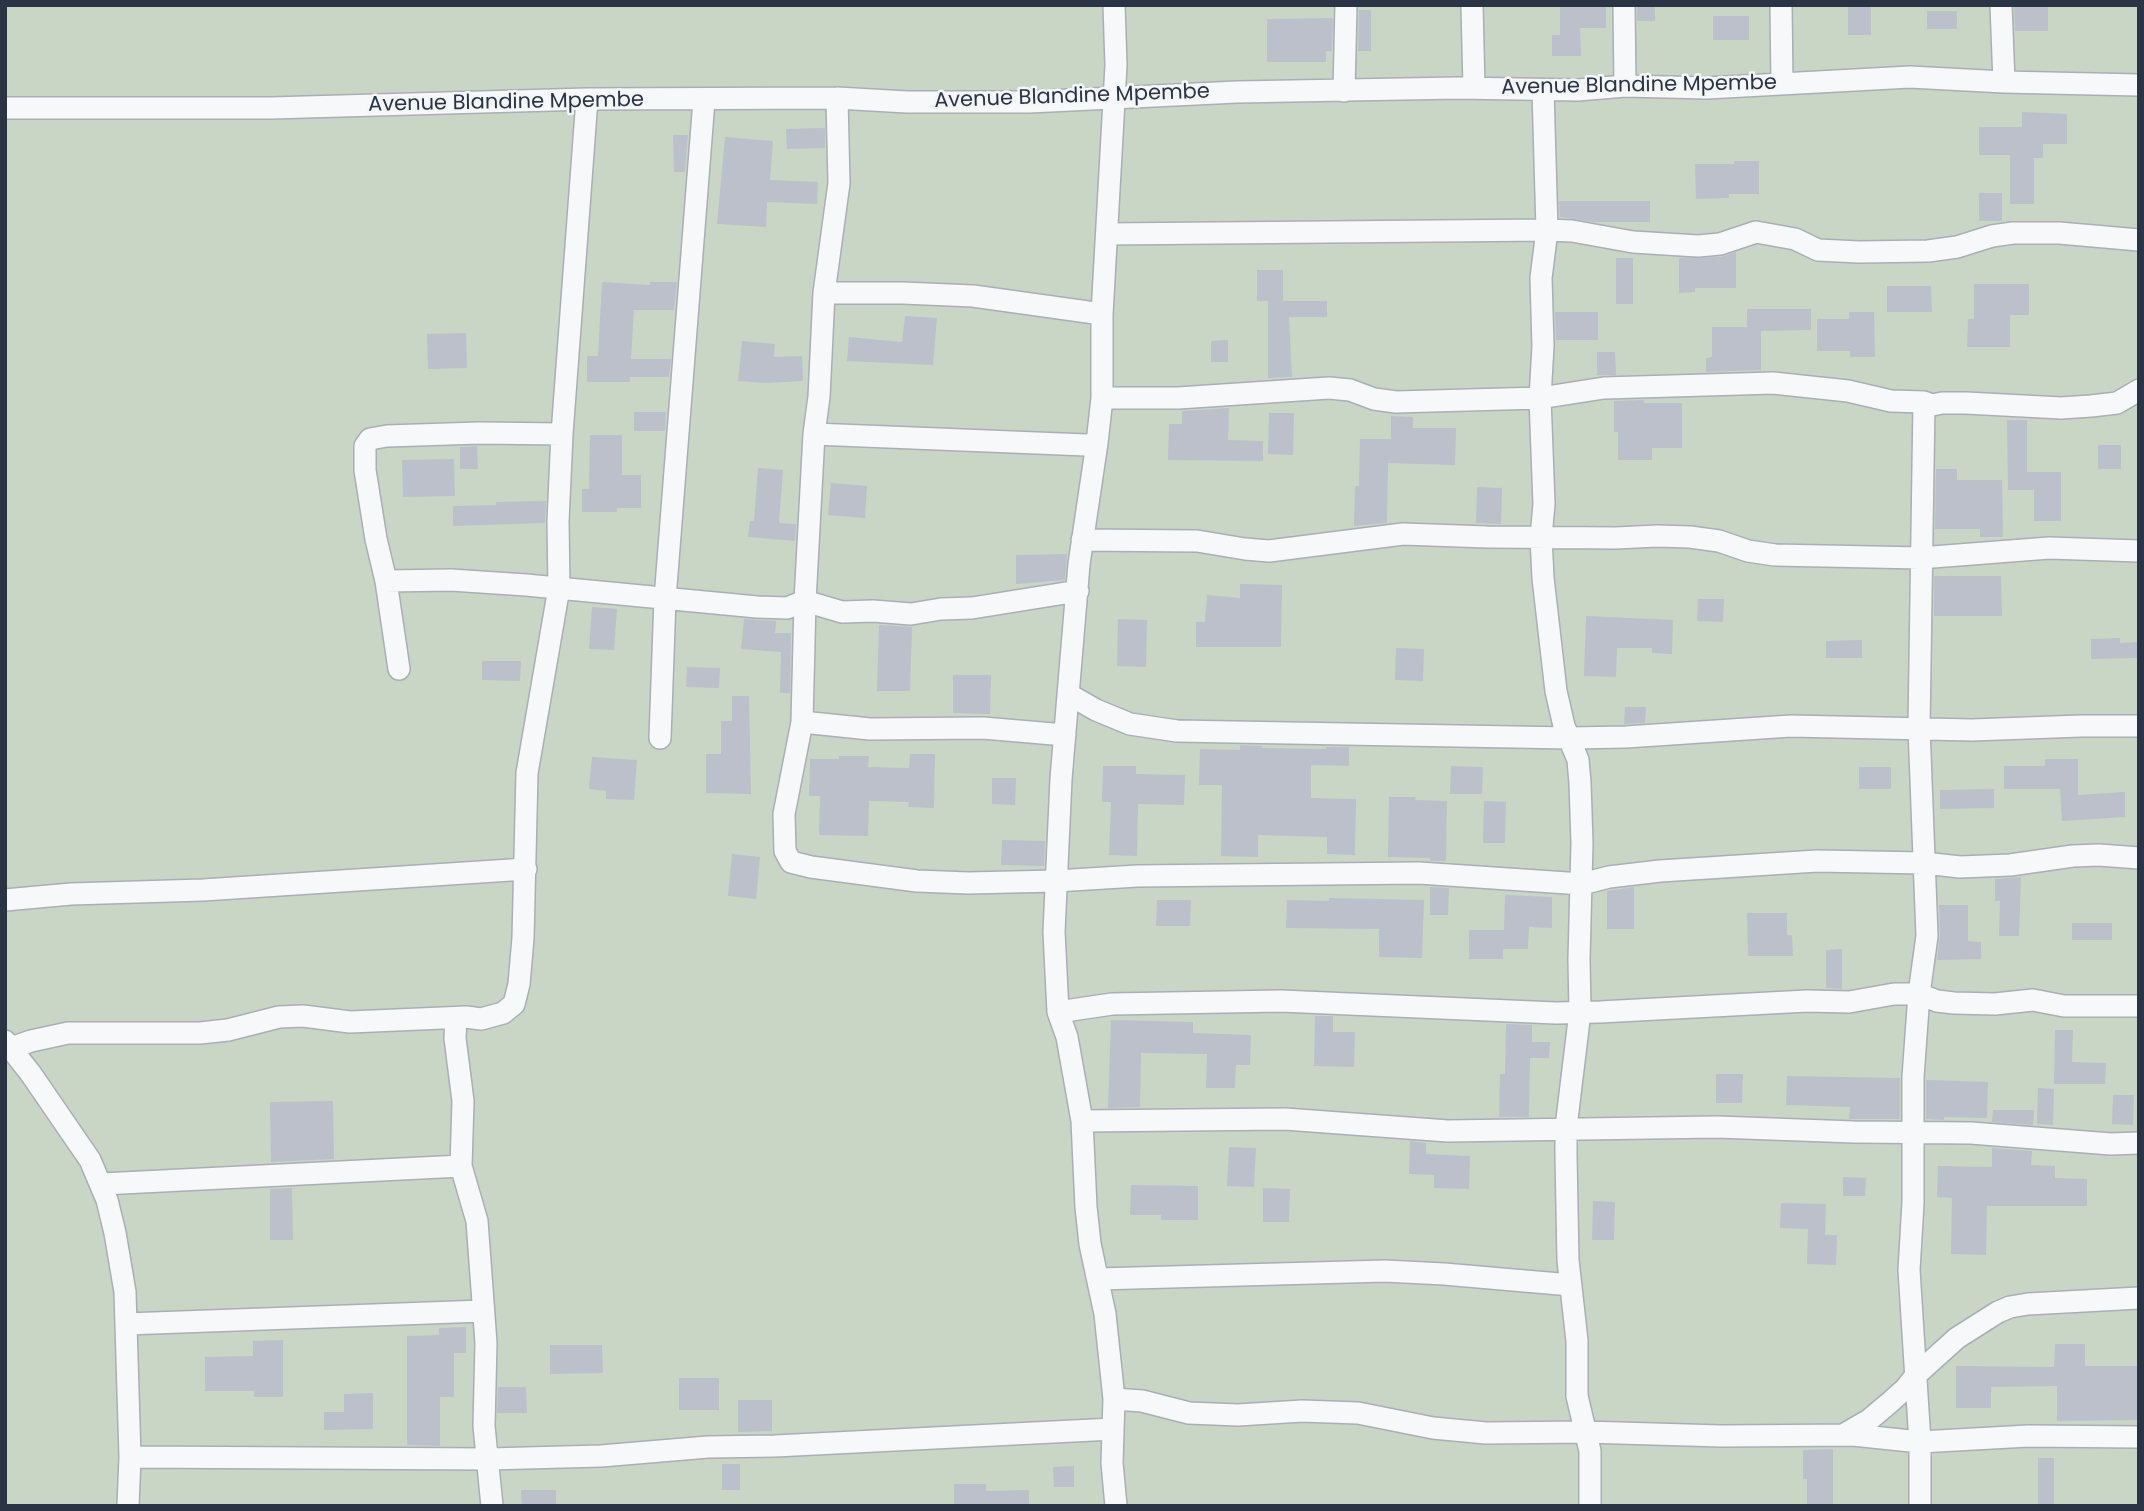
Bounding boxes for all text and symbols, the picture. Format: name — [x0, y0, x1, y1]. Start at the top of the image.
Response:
street label: Avenue Blandine Mpembe — [1501, 71, 1777, 101]
street label: Avenue Blandine Mpembe — [934, 80, 1210, 114]
street label: Avenue Blandine Mpembe — [368, 88, 644, 118]

